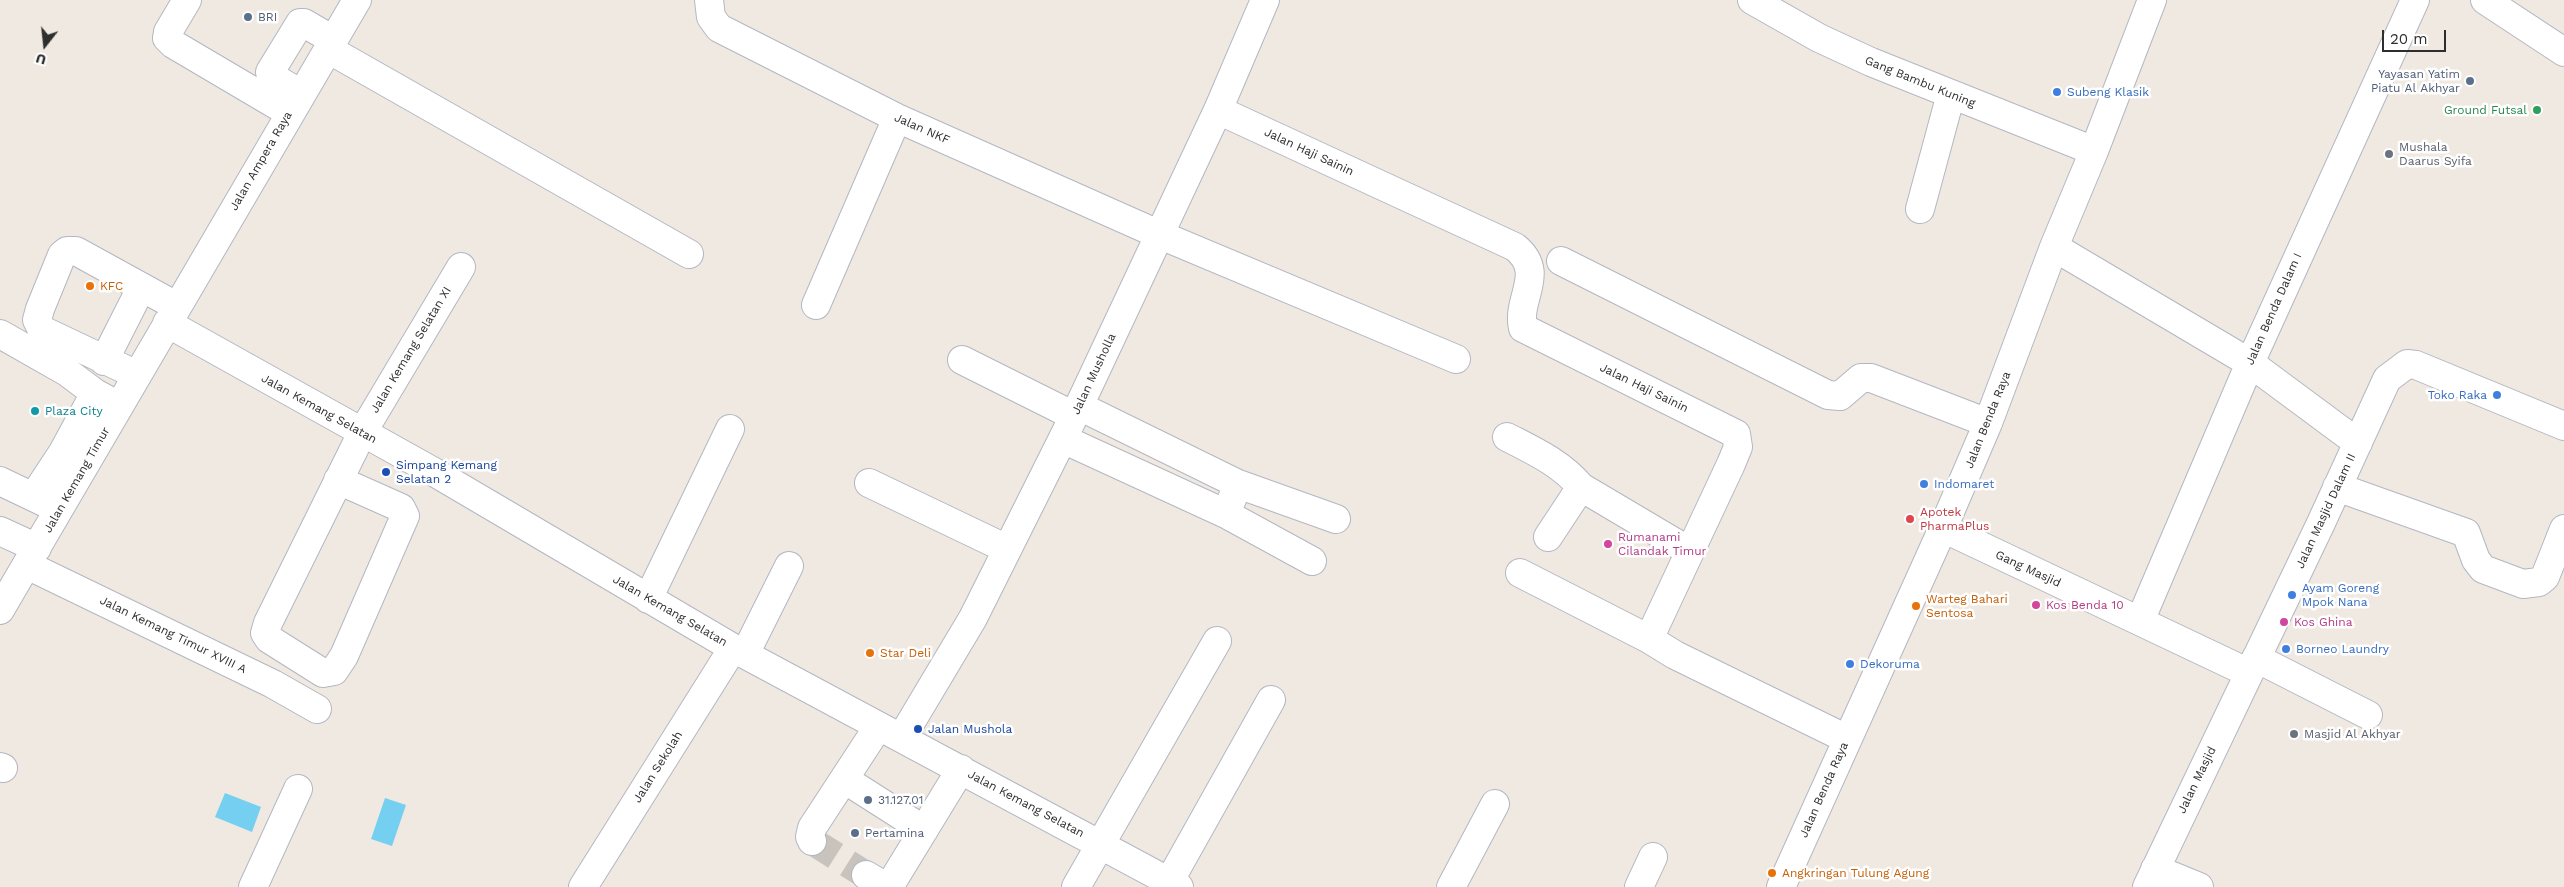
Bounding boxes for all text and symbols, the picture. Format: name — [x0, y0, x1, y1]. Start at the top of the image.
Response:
place label: BRI — [258, 10, 277, 24]
marker: BRI — [242, 11, 254, 23]
north arrow — [20, 20, 70, 70]
scale bar — [2384, 20, 2448, 52]
text: 20 m — [2390, 30, 2428, 48]
text: U — [34, 50, 48, 68]
street label: Gang Bambu Kuning — [1863, 53, 1977, 111]
place label: Yayasan Yatim Piatu Al Akhyar — [2371, 67, 2460, 95]
marker: Yayasan Yatim Piatu Al Akhyar — [2464, 75, 2476, 87]
place label: Subeng Klasik — [2067, 85, 2149, 99]
marker: Subeng Klasik — [2051, 86, 2063, 98]
place label: Ground Futsal — [2444, 103, 2527, 117]
marker: Ground Futsal — [2531, 104, 2543, 116]
street label: Jalan Ampera Raya — [227, 109, 295, 213]
street label: Jalan NKF — [892, 110, 952, 148]
street label: Jalan Haji Sainin — [1262, 125, 1356, 179]
place label: Mushala Daarus Syifa — [2399, 140, 2472, 168]
marker: Mushala Daarus Syifa — [2383, 148, 2395, 160]
street label: Jalan Benda Dalam I — [2243, 251, 2305, 367]
place label: KFC — [100, 279, 123, 293]
marker: KFC — [84, 280, 96, 292]
street label: Jalan Kemang Selatan XI — [368, 284, 454, 416]
street label: Jalan Musholla — [1069, 331, 1119, 417]
street label: Jalan Haji Sainin — [1597, 360, 1691, 416]
street label: Jalan Benda Raya — [1962, 369, 2014, 471]
street label: Jalan Kemang Selatan — [259, 371, 379, 447]
place label: Toko Raka — [2428, 388, 2487, 402]
marker: Toko Raka — [2491, 389, 2503, 401]
place label: Plaza City — [45, 404, 103, 418]
marker: Plaza City — [29, 405, 41, 417]
street label: Jalan Kemang Timur — [41, 425, 113, 535]
street label: Jalan Masjid Dalam II — [2293, 451, 2359, 571]
place label: Simpang Kemang Selatan 2 — [396, 458, 497, 486]
marker: Simpang Kemang Selatan 2 — [380, 466, 392, 478]
place label: Indomaret — [1934, 477, 1994, 491]
marker: Indomaret — [1918, 478, 1930, 490]
place label: Apotek PharmaPlus — [1920, 505, 1989, 533]
marker: Apotek PharmaPlus — [1904, 513, 1916, 525]
place label: Rumanami Cilandak Timur — [1618, 530, 1707, 558]
marker: Rumanami Cilandak Timur — [1602, 538, 1614, 550]
street label: Gang Masjid — [1993, 548, 2063, 590]
street label: Jalan Kemang Selatan — [610, 572, 730, 650]
place label: Ayam Goreng Mpok Nana — [2302, 581, 2379, 609]
marker: Ayam Goreng Mpok Nana — [2286, 589, 2298, 601]
place label: Warteg Bahari Sentosa — [1926, 592, 2008, 620]
street label: Jalan Kemang Timur XVIII A — [97, 593, 249, 677]
place label: Kos Benda 10 — [2046, 598, 2124, 612]
marker: Kos Benda 10 — [2030, 599, 2042, 611]
marker: Warteg Bahari Sentosa — [1910, 600, 1922, 612]
place label: Kos Ghina — [2294, 615, 2353, 629]
marker: Kos Ghina — [2278, 616, 2290, 628]
place label: Borneo Laundry — [2296, 642, 2389, 656]
marker: Borneo Laundry — [2280, 643, 2292, 655]
place label: Star Deli — [880, 646, 931, 660]
marker: Star Deli — [864, 647, 876, 659]
place label: Dekoruma — [1860, 657, 1920, 671]
marker: Dekoruma — [1844, 658, 1856, 670]
place label: Jalan Mushola — [928, 722, 1012, 736]
marker: Jalan Mushola — [912, 723, 924, 735]
place label: Masjid Al Akhyar — [2304, 727, 2401, 741]
marker: Masjid Al Akhyar — [2288, 728, 2300, 740]
street label: Jalan Sekolah — [630, 729, 686, 805]
street label: Jalan Benda Raya — [1796, 740, 1852, 840]
street label: Jalan Masjid — [2175, 744, 2219, 816]
street label: Jalan Kemang Selatan — [965, 767, 1087, 841]
place label: 31.127.01 — [878, 793, 924, 807]
marker: 31.127.01 — [862, 794, 874, 806]
place label: Pertamina — [865, 826, 924, 840]
marker: Pertamina — [849, 827, 861, 839]
place label: Angkringan Tulung Agung — [1782, 866, 1929, 880]
marker: Angkringan Tulung Agung — [1766, 867, 1778, 879]

